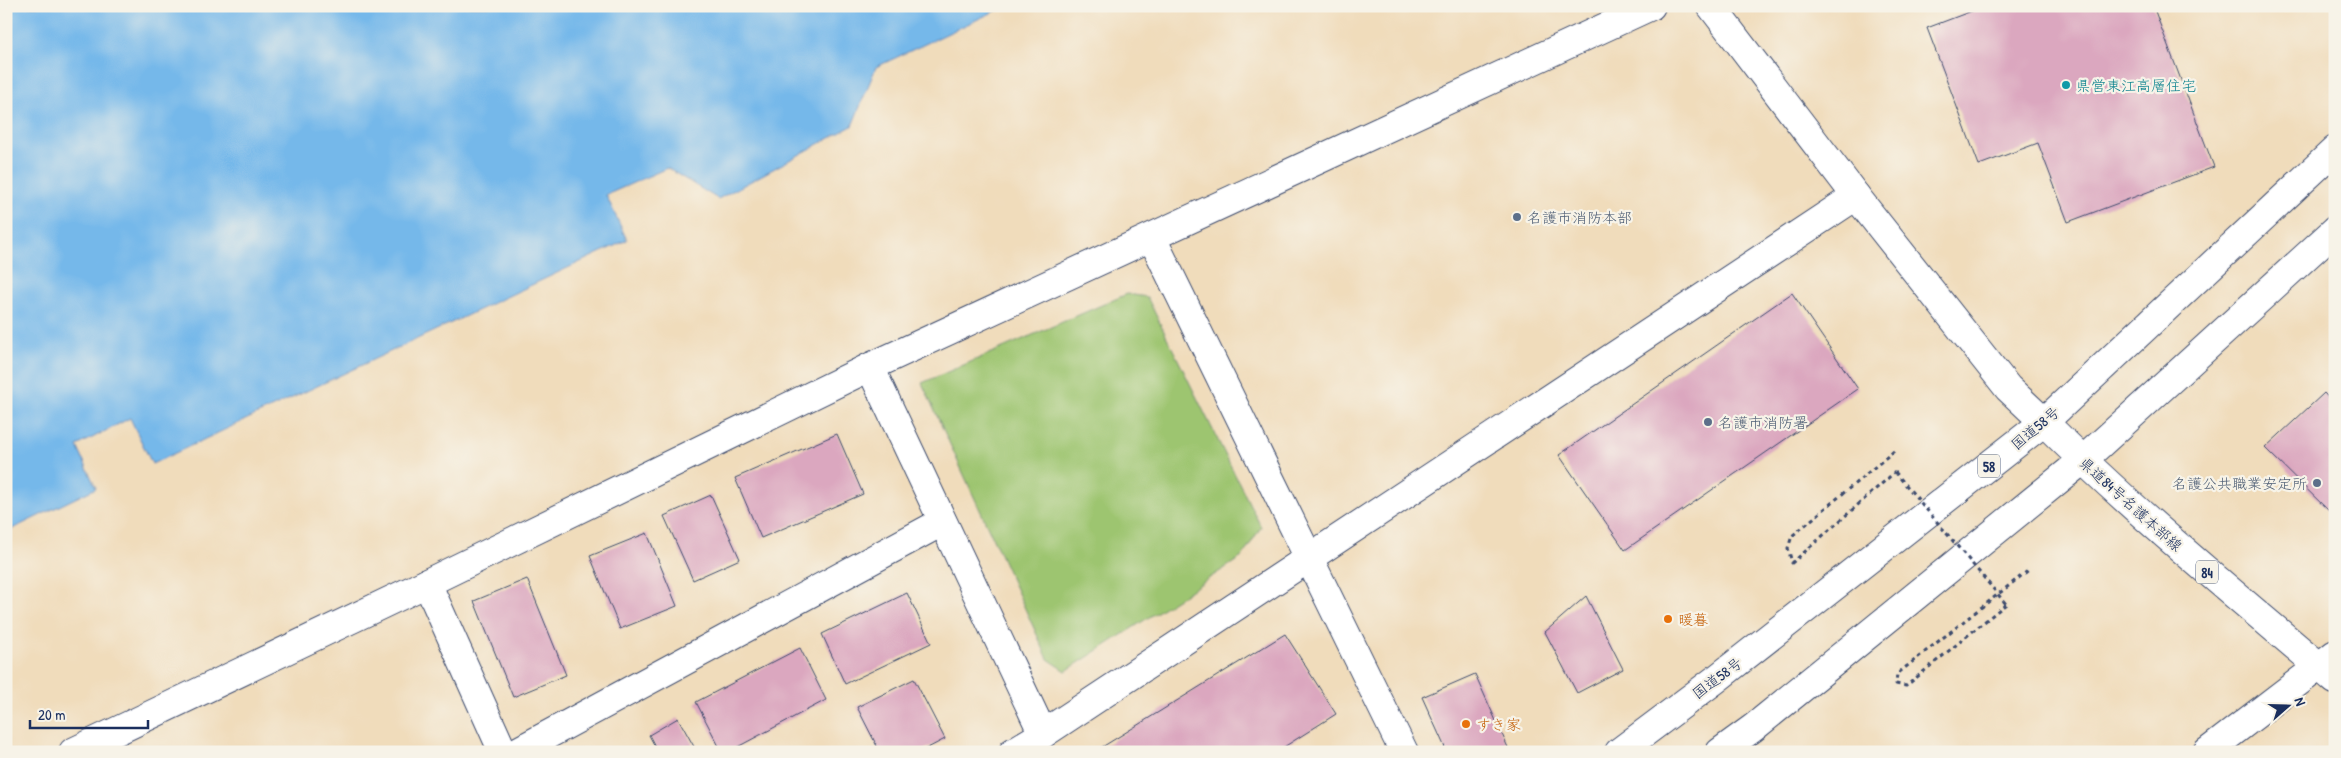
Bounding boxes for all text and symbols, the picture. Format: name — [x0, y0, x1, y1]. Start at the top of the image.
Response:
place label: 県営東江高層住宅 — [2076, 75, 2196, 96]
marker: 県営東江高層住宅 — [2060, 79, 2072, 91]
place label: 名護市消防本部 — [1527, 207, 1632, 228]
marker: 名護市消防本部 — [1511, 211, 1523, 223]
street label: 国道58号 — [2006, 401, 2064, 455]
place label: 名護市消防署 — [1718, 412, 1808, 433]
marker: 名護市消防署 — [1702, 416, 1714, 428]
street label: 県道84号名護本部線 — [2075, 452, 2187, 556]
road number: 58 — [1978, 454, 2000, 478]
place label: 名護公共職業安定所 — [2172, 473, 2307, 494]
marker: 名護公共職業安定所 — [2311, 477, 2323, 489]
road number: 84 — [2196, 560, 2218, 584]
place label: 暖暮 — [1678, 609, 1708, 630]
marker: 暖暮 — [1662, 613, 1674, 625]
street label: 国道58号 — [1688, 652, 1746, 704]
north arrow — [2264, 680, 2314, 730]
text: N — [2290, 695, 2311, 709]
scale bar — [30, 698, 148, 730]
text: 20 m — [38, 704, 65, 725]
place label: すき家 — [1476, 714, 1521, 735]
marker: すき家 — [1460, 718, 1472, 730]

